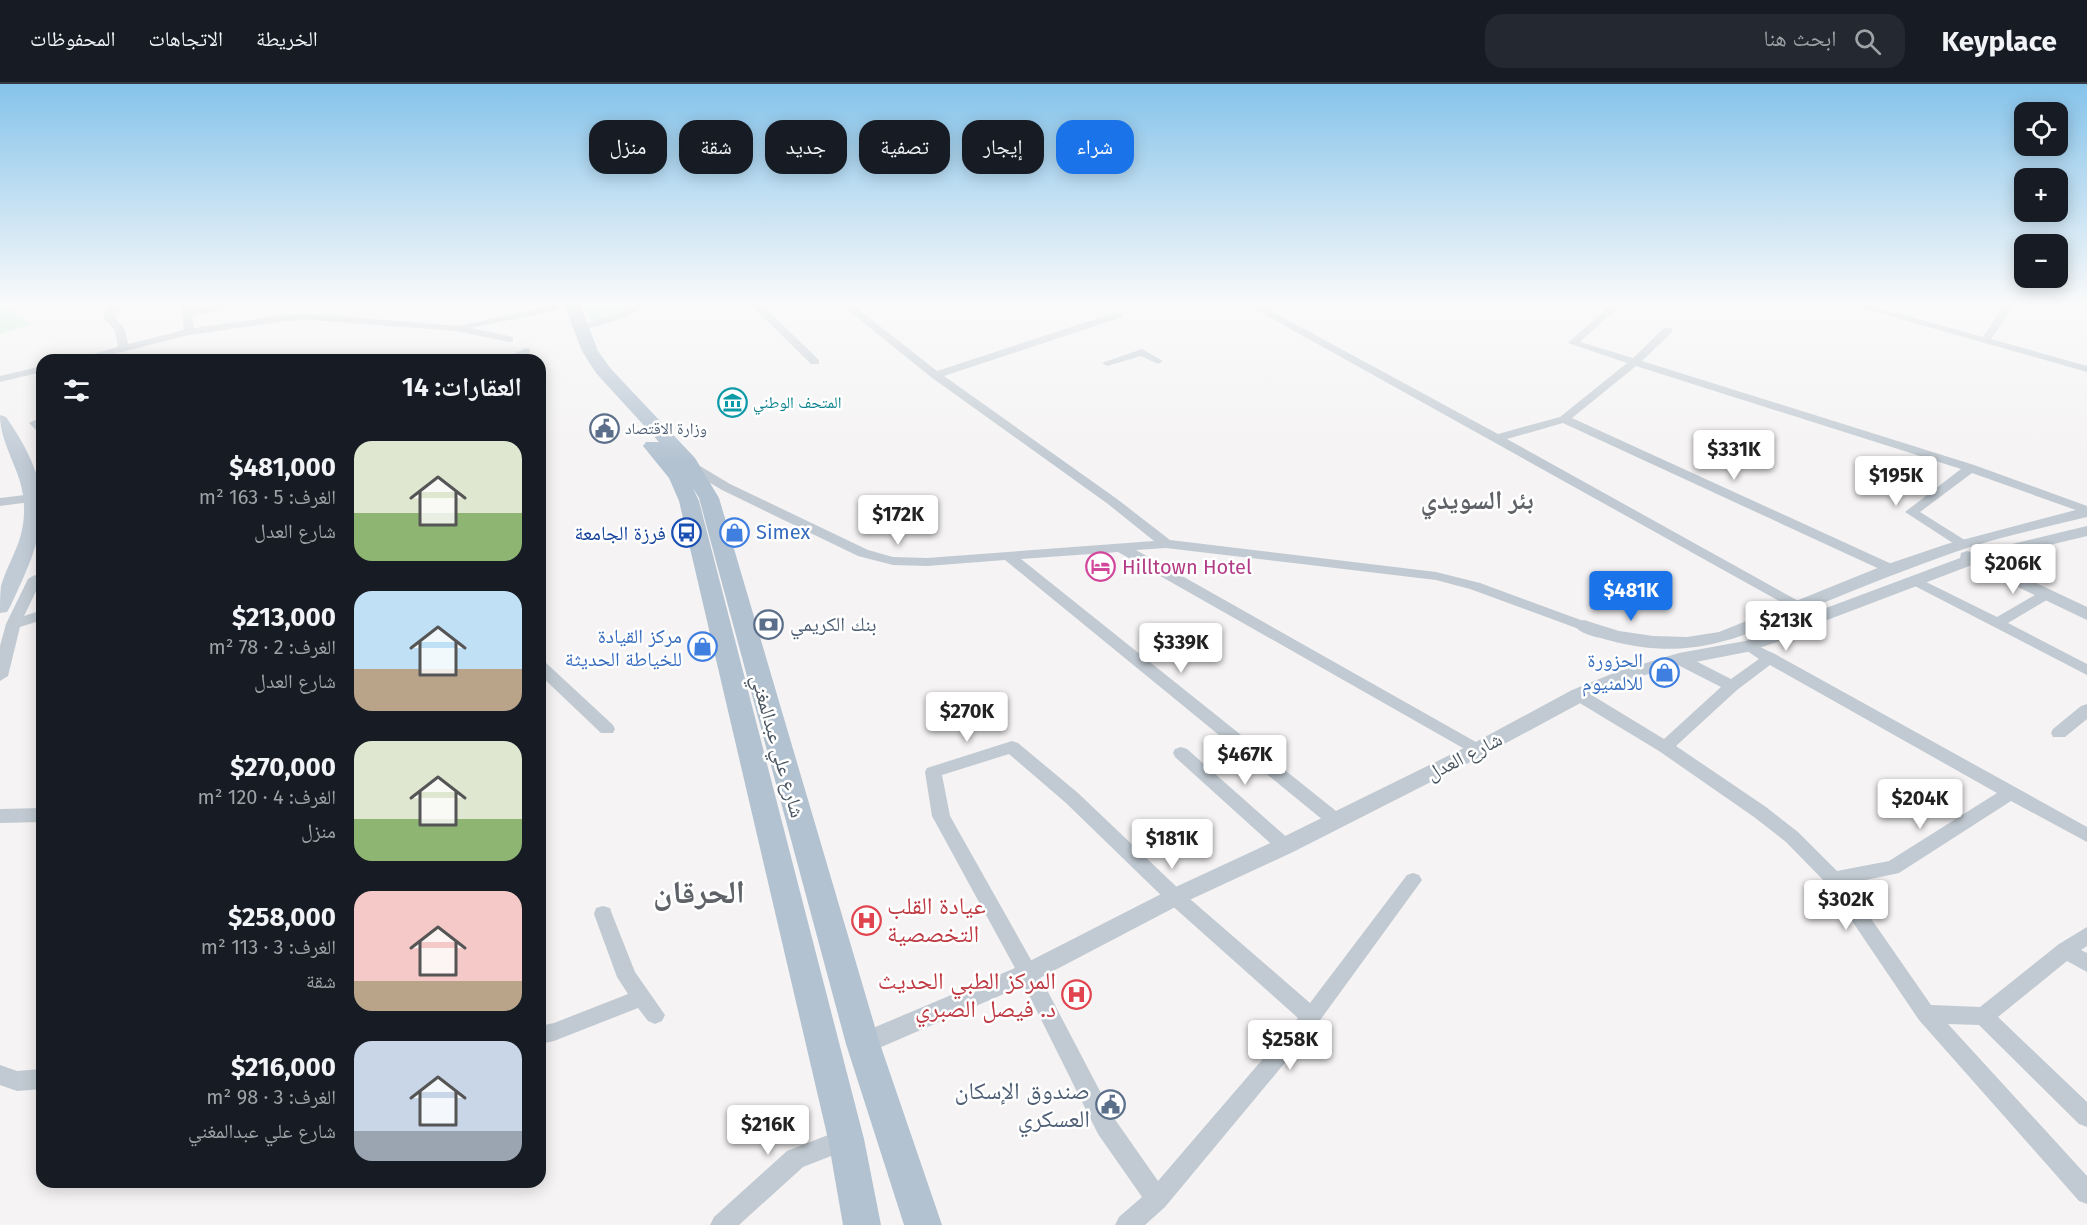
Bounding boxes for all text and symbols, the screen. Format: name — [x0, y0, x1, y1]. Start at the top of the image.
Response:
search box — [1485, 14, 1905, 68]
text: ابحث هنا — [1764, 25, 1836, 52]
icon: search — [1851, 25, 1884, 58]
text: Keyplace — [1941, 25, 2057, 58]
text: المحفوظات — [30, 26, 115, 52]
text: الاتجاهات — [148, 26, 223, 52]
text: الخريطة — [256, 26, 318, 52]
map controls — [2014, 102, 2068, 288]
button: locate — [2014, 102, 2068, 156]
chip: منزل — [589, 120, 667, 174]
chip: شقة — [679, 120, 753, 174]
chip: جديد — [765, 120, 847, 174]
chip: تصفية — [859, 120, 950, 174]
chip: إيجار — [962, 120, 1044, 174]
chip: شراء — [1056, 120, 1134, 174]
button: + — [2014, 168, 2068, 222]
button: − — [2014, 234, 2068, 288]
text: العقارات: 14 — [402, 372, 522, 403]
icon: filters — [60, 374, 93, 407]
museum icon: المتحف الوطني — [716, 386, 748, 418]
place label: المتحف الوطني — [753, 393, 841, 415]
public building icon: وزارة الاقتصاد — [588, 412, 620, 444]
place label: وزارة الاقتصاد — [625, 419, 707, 438]
pin: $331K — [1692, 430, 1776, 481]
text: $331K — [1707, 437, 1761, 461]
text: $481,000 — [229, 452, 336, 483]
pin: $195K — [1854, 456, 1938, 507]
text: $195K — [1869, 463, 1923, 487]
icon: home — [402, 465, 474, 537]
text: الغرف: 5 · 163 m² — [199, 485, 336, 509]
district label: بئر السويدي — [1420, 485, 1534, 520]
pin: $172K — [856, 495, 940, 546]
text: $172K — [872, 502, 924, 526]
shop icon: Simex — [719, 516, 751, 548]
bus stop icon: فرزة الجامعة — [671, 517, 703, 549]
text: شارع العدل — [254, 519, 336, 543]
place label: Simex — [756, 520, 810, 544]
place label: فرزة الجامعة — [575, 521, 666, 545]
pin: $206K — [1971, 544, 2055, 595]
hotel icon: Hilltown Hotel — [1085, 551, 1117, 583]
text: $206K — [1985, 551, 2041, 575]
place label: Hilltown Hotel — [1122, 555, 1252, 579]
pin: $481K — [1589, 571, 1673, 622]
text: $481K — [1603, 578, 1659, 602]
pin: $213K — [1744, 601, 1828, 652]
text: $213,000 — [232, 602, 336, 633]
bank icon: بنك الكريمي — [753, 608, 785, 640]
text: $213K — [1759, 608, 1813, 632]
place label: بنك الكريمي — [790, 612, 876, 640]
icon: home — [402, 615, 474, 687]
pin: $339K — [1139, 623, 1223, 674]
place label: مركز القيادة للخياطة الحديثة — [565, 624, 682, 671]
text: $339K — [1153, 630, 1209, 654]
shop icon: مركز القيادة للخياطة الحديثة — [687, 631, 719, 663]
text: الغرف: 2 · 78 m² — [208, 635, 336, 659]
place label: الحزورة للالمنيوم — [1582, 648, 1643, 697]
shop icon: الحزورة للالمنيوم — [1648, 656, 1680, 688]
text: شارع العدل — [254, 669, 336, 693]
street label: شارع علي عبدالمغني — [742, 672, 810, 822]
pin: $270K — [925, 692, 1009, 743]
text: $270K — [940, 699, 994, 723]
street label: شارع العدل — [1422, 727, 1506, 786]
pin: $467K — [1203, 735, 1287, 786]
text: $467K — [1217, 742, 1273, 766]
text: $270,000 — [230, 752, 336, 783]
icon: home — [402, 765, 474, 837]
pin: $204K — [1878, 779, 1962, 830]
text: الغرف: 4 · 120 m² — [197, 785, 336, 809]
text: $204K — [1892, 786, 1948, 810]
text: منزل — [301, 819, 336, 843]
pin: $181K — [1130, 819, 1214, 870]
text: $181K — [1146, 826, 1198, 850]
district label: الحرقان — [653, 873, 745, 911]
pin: $302K — [1804, 880, 1888, 931]
text: $302K — [1818, 887, 1874, 911]
place label: عيادة القلب التخصصية — [887, 892, 986, 948]
text: $258,000 — [228, 902, 336, 933]
hospital icon: عيادة القلب التخصصية — [850, 904, 882, 936]
icon: home — [402, 915, 474, 987]
text: الغرف: 3 · 113 m² — [201, 935, 336, 959]
place label: المركز الطبي الحديث د. فيصل الصبري — [878, 967, 1056, 1028]
text: شقة — [306, 969, 336, 993]
hospital icon: المركز الطبي الحديث د. فيصل الصبري — [1061, 979, 1093, 1011]
pin: $258K — [1248, 1020, 1332, 1071]
text: $258K — [1262, 1027, 1318, 1051]
text: $216,000 — [231, 1052, 336, 1083]
icon: home — [402, 1065, 474, 1137]
place label: صندوق الإسكان العسكري — [955, 1077, 1090, 1138]
text: الغرف: 3 · 98 m² — [206, 1085, 336, 1109]
public building icon: صندوق الإسكان العسكري — [1095, 1089, 1127, 1121]
pin: $216K — [726, 1105, 810, 1156]
text: $216K — [741, 1112, 795, 1136]
text: شارع علي عبدالمغني — [188, 1119, 336, 1143]

